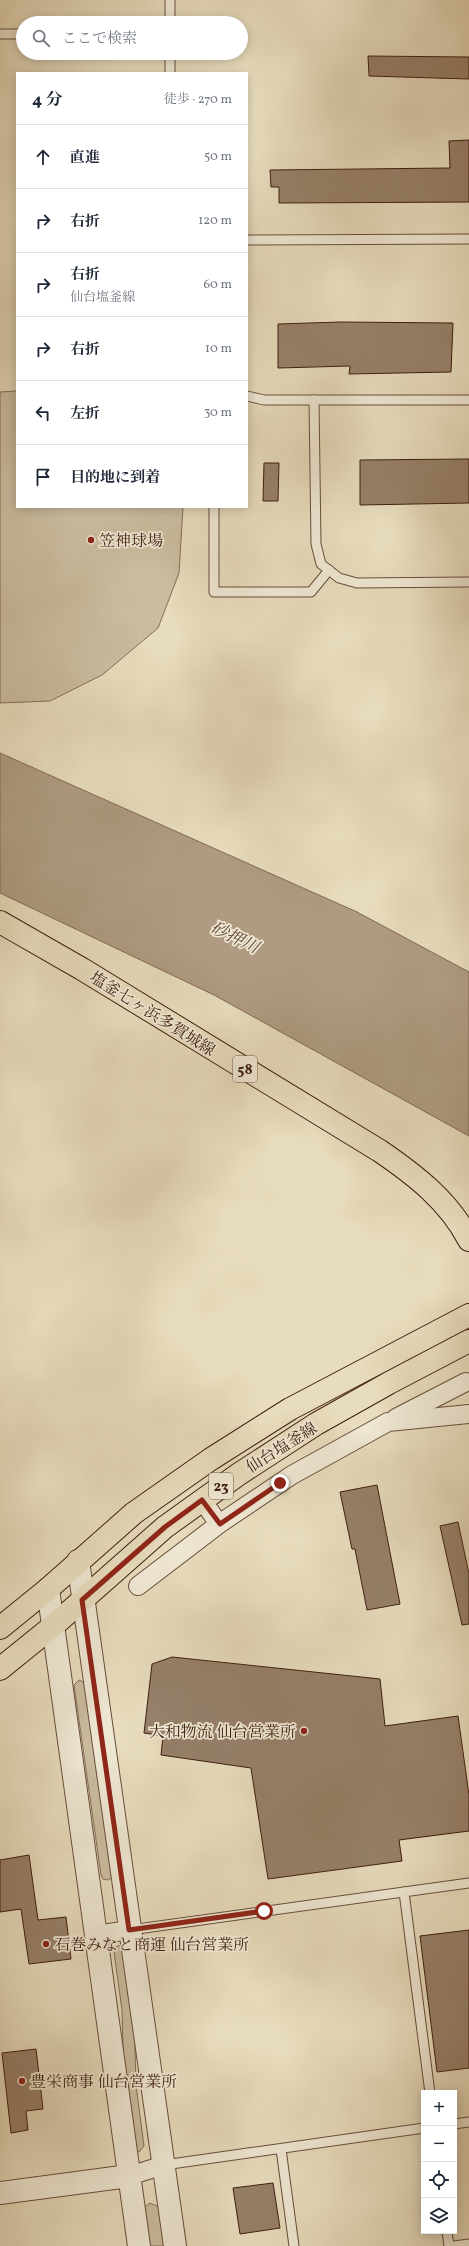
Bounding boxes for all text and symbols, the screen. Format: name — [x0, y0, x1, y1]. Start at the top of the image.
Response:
search box — [16, 16, 248, 60]
icon: search — [30, 27, 52, 49]
text: ここで検索 — [62, 29, 137, 50]
text: 4 分 — [32, 89, 63, 112]
text: 徒歩 · 270 m — [164, 91, 232, 109]
icon: ahead — [32, 146, 54, 168]
text: 直進 — [70, 148, 100, 169]
text: 50 m — [204, 148, 232, 166]
icon: right — [32, 210, 54, 232]
text: 右折 — [70, 212, 100, 233]
text: 120 m — [198, 212, 232, 230]
text: 右折 — [70, 265, 100, 286]
icon: right — [32, 274, 54, 296]
text: 60 m — [204, 276, 232, 294]
text: 仙台塩釜線 — [70, 289, 135, 307]
icon: right — [32, 338, 54, 360]
text: 右折 — [70, 340, 100, 361]
text: 10 m — [205, 340, 232, 358]
icon: left — [32, 402, 54, 424]
text: 左折 — [70, 404, 100, 425]
text: 30 m — [204, 404, 232, 422]
icon: arrive — [32, 466, 54, 488]
text: 目的地に到着 — [70, 468, 160, 489]
place label: 笠神球場 — [99, 531, 163, 553]
marker: 笠神球場 — [86, 535, 96, 545]
water label: 砂押川 — [206, 917, 264, 961]
street label: 塩釜七ヶ浜多賀城線 — [85, 967, 219, 1062]
road number: 58 — [233, 1056, 257, 1082]
street label: 仙台塩釜線 — [242, 1418, 322, 1479]
road number: 23 — [209, 1473, 233, 1499]
route end — [271, 1474, 289, 1492]
place label: 大和物流 仙台営業所 — [149, 1722, 296, 1744]
marker: 大和物流 仙台営業所 — [299, 1726, 309, 1736]
route start — [255, 1902, 273, 1920]
place label: 石巻みなと商運 仙台営業所 — [54, 1935, 249, 1957]
marker: 石巻みなと商運 仙台営業所 — [41, 1939, 51, 1949]
place label: 豊栄商事 仙台営業所 — [30, 2072, 177, 2094]
marker: 豊栄商事 仙台営業所 — [17, 2076, 27, 2086]
map controls — [421, 2090, 457, 2234]
button: + — [421, 2090, 457, 2126]
button: − — [421, 2126, 457, 2162]
button: locate — [421, 2162, 457, 2198]
button: layers — [421, 2198, 457, 2234]

